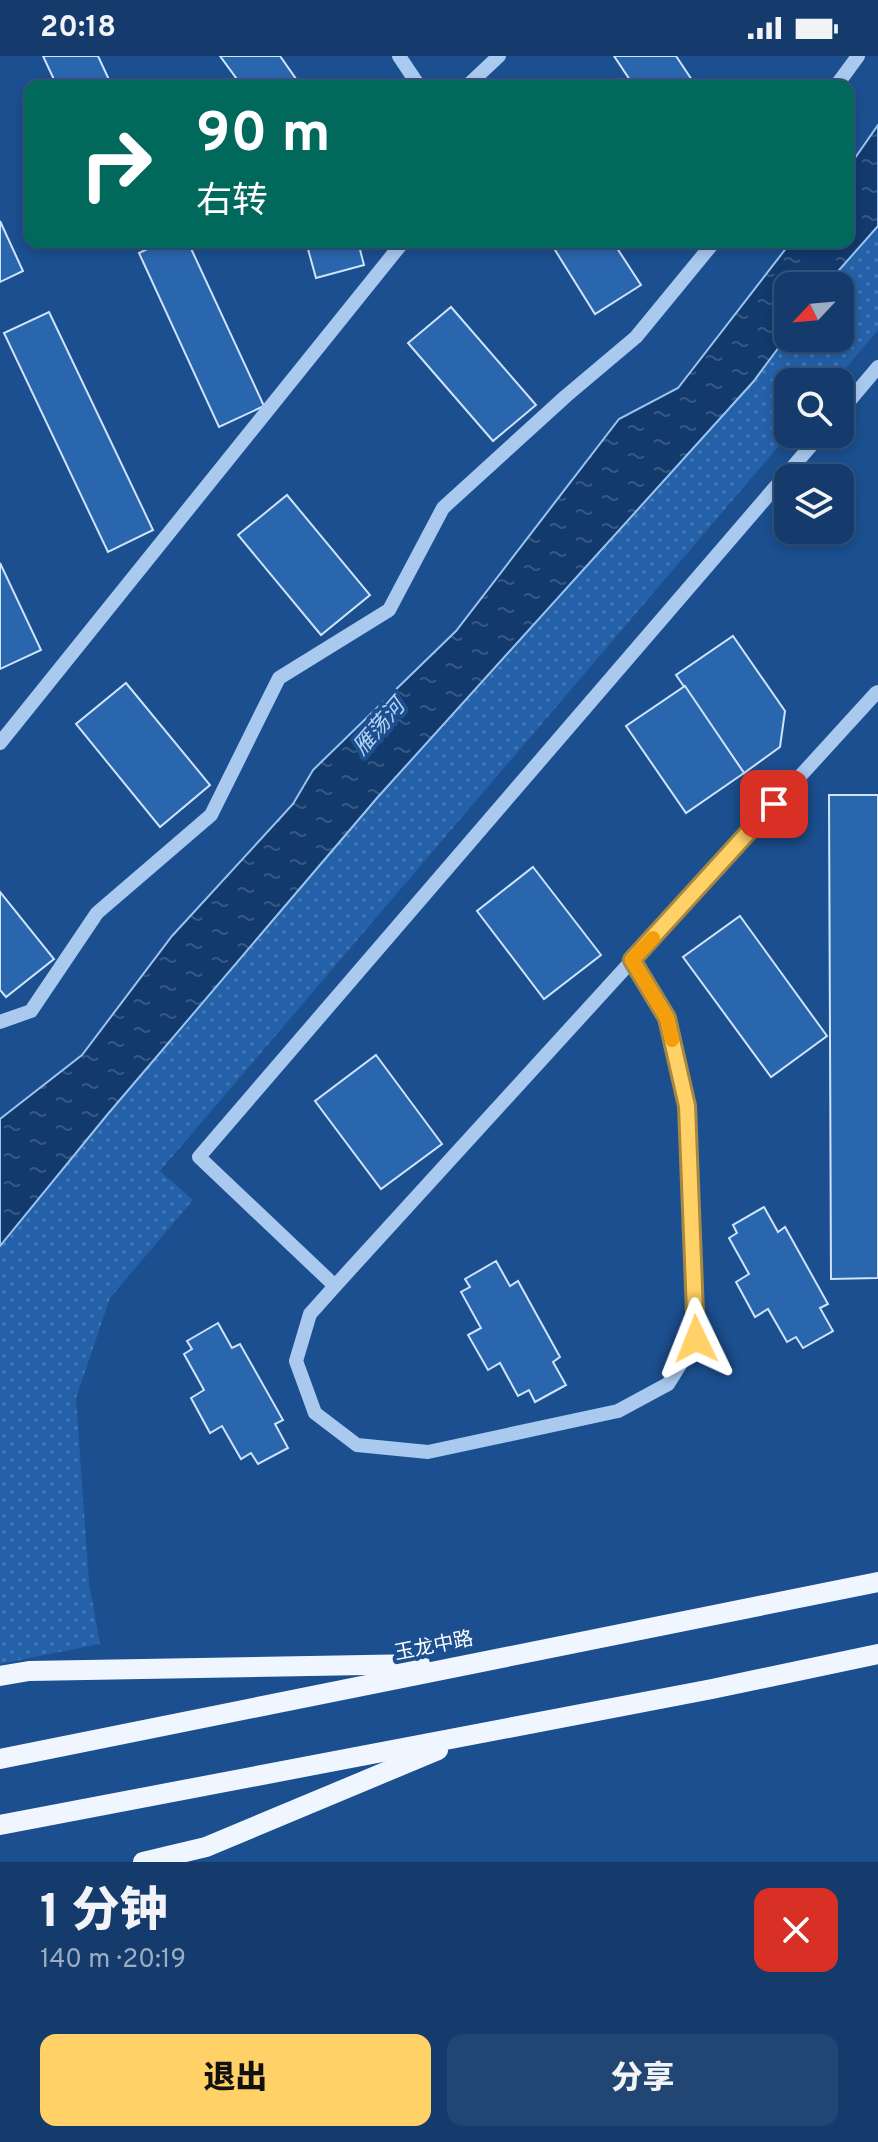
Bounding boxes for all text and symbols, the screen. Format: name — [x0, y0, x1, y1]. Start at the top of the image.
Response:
text: 20:18 — [40, 10, 116, 47]
text: 90 m — [196, 101, 331, 171]
icon: right — [64, 112, 168, 216]
text: 右转 — [196, 180, 268, 226]
north arrow — [774, 272, 854, 352]
map controls — [774, 272, 854, 544]
button: search — [774, 368, 854, 448]
button: layers — [774, 464, 854, 544]
water label: 雁荡河 — [348, 691, 414, 762]
pin — [740, 770, 808, 838]
icon: arrive — [752, 782, 796, 826]
position arrow — [654, 1297, 738, 1381]
street label: 玉龙中路 — [392, 1627, 476, 1667]
text: 1 分钟 — [40, 1884, 168, 1944]
button: close — [754, 1888, 838, 1972]
text: 140 m · 20:19 — [40, 1944, 186, 1977]
button: 退出 — [40, 2034, 431, 2126]
button: 分享 — [447, 2034, 838, 2126]

